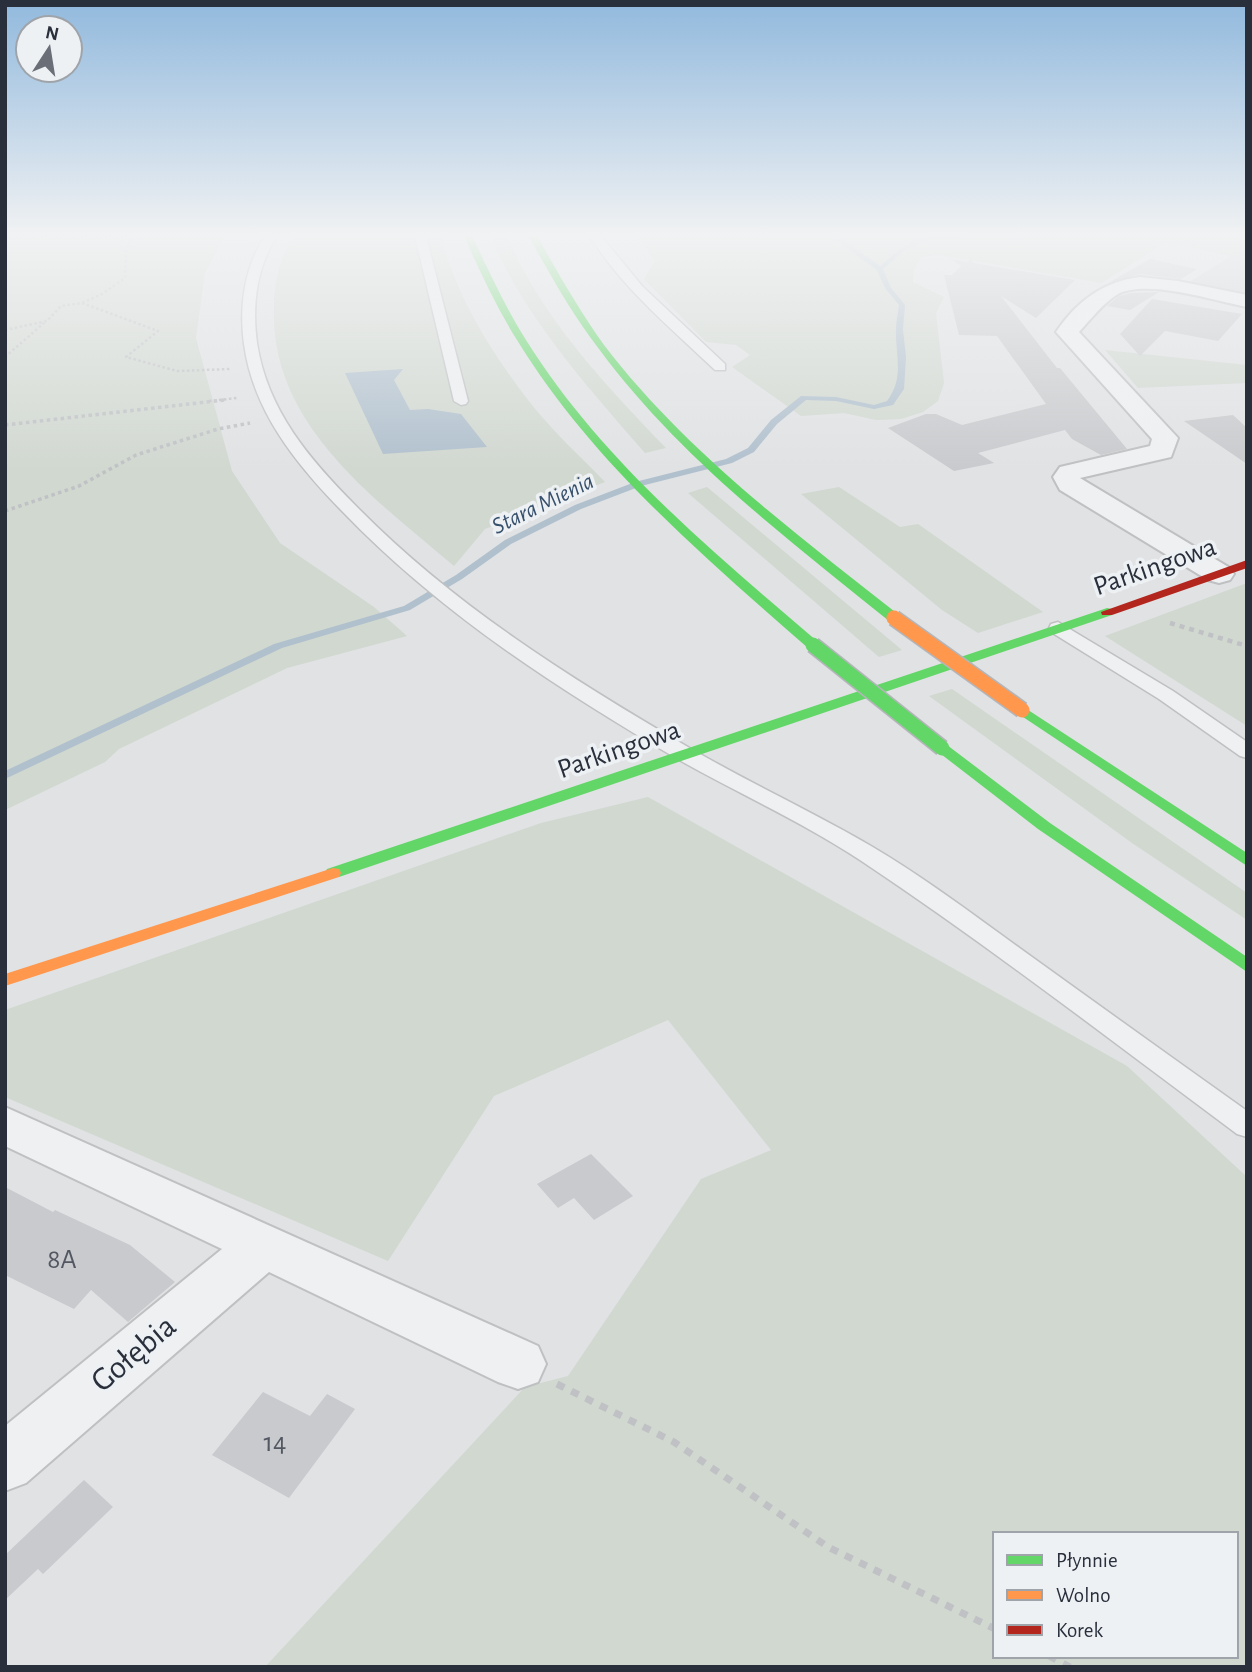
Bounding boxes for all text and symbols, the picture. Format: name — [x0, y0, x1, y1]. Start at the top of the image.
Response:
north arrow — [14, 14, 84, 84]
text: N — [44, 23, 61, 45]
water label: Stara Mienia — [488, 469, 598, 539]
street label: Parkingowa — [1090, 533, 1220, 601]
street label: Parkingowa — [554, 716, 684, 784]
house number: 8A — [47, 1246, 77, 1274]
street label: Gołębia — [85, 1309, 183, 1399]
house number: 14 — [263, 1429, 287, 1457]
legend — [993, 1532, 1238, 1658]
text: Płynnie — [1056, 1550, 1118, 1571]
text: Wolno — [1056, 1585, 1110, 1606]
text: Korek — [1056, 1620, 1104, 1641]

